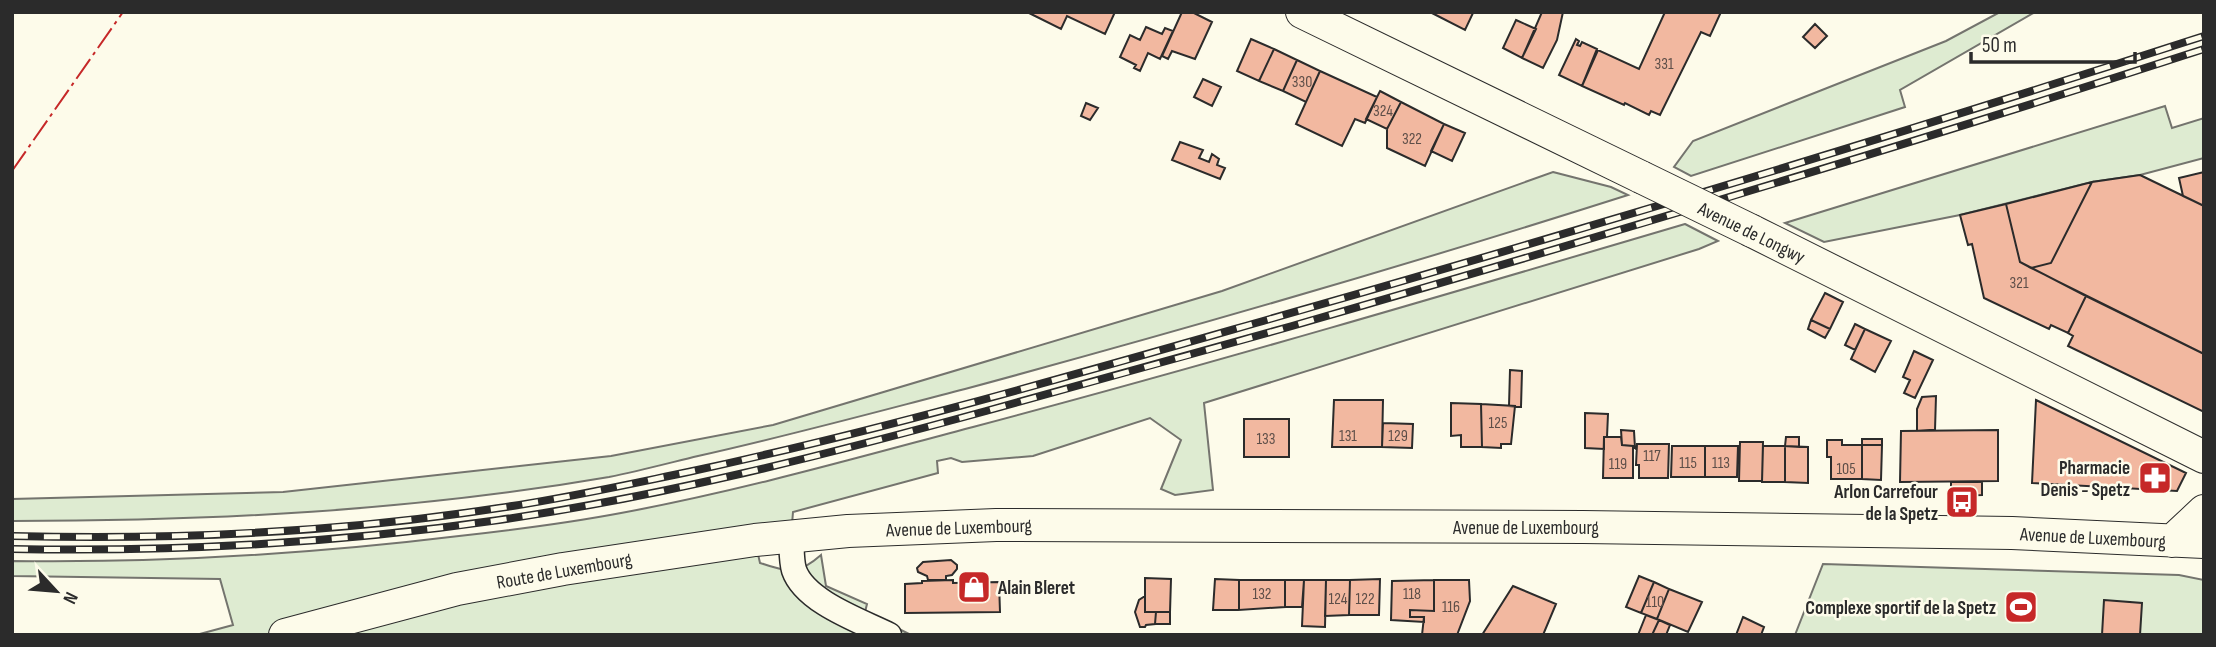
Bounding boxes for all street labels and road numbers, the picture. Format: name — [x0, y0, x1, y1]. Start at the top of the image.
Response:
street label: Avenue de Longwy — [1693, 197, 1809, 269]
street label: Avenue de Luxembourg — [885, 514, 1033, 543]
street label: Avenue de Luxembourg — [1452, 517, 1599, 540]
street label: Avenue de Luxembourg — [2018, 523, 2167, 554]
street label: Route de Luxembourg — [495, 548, 634, 595]

